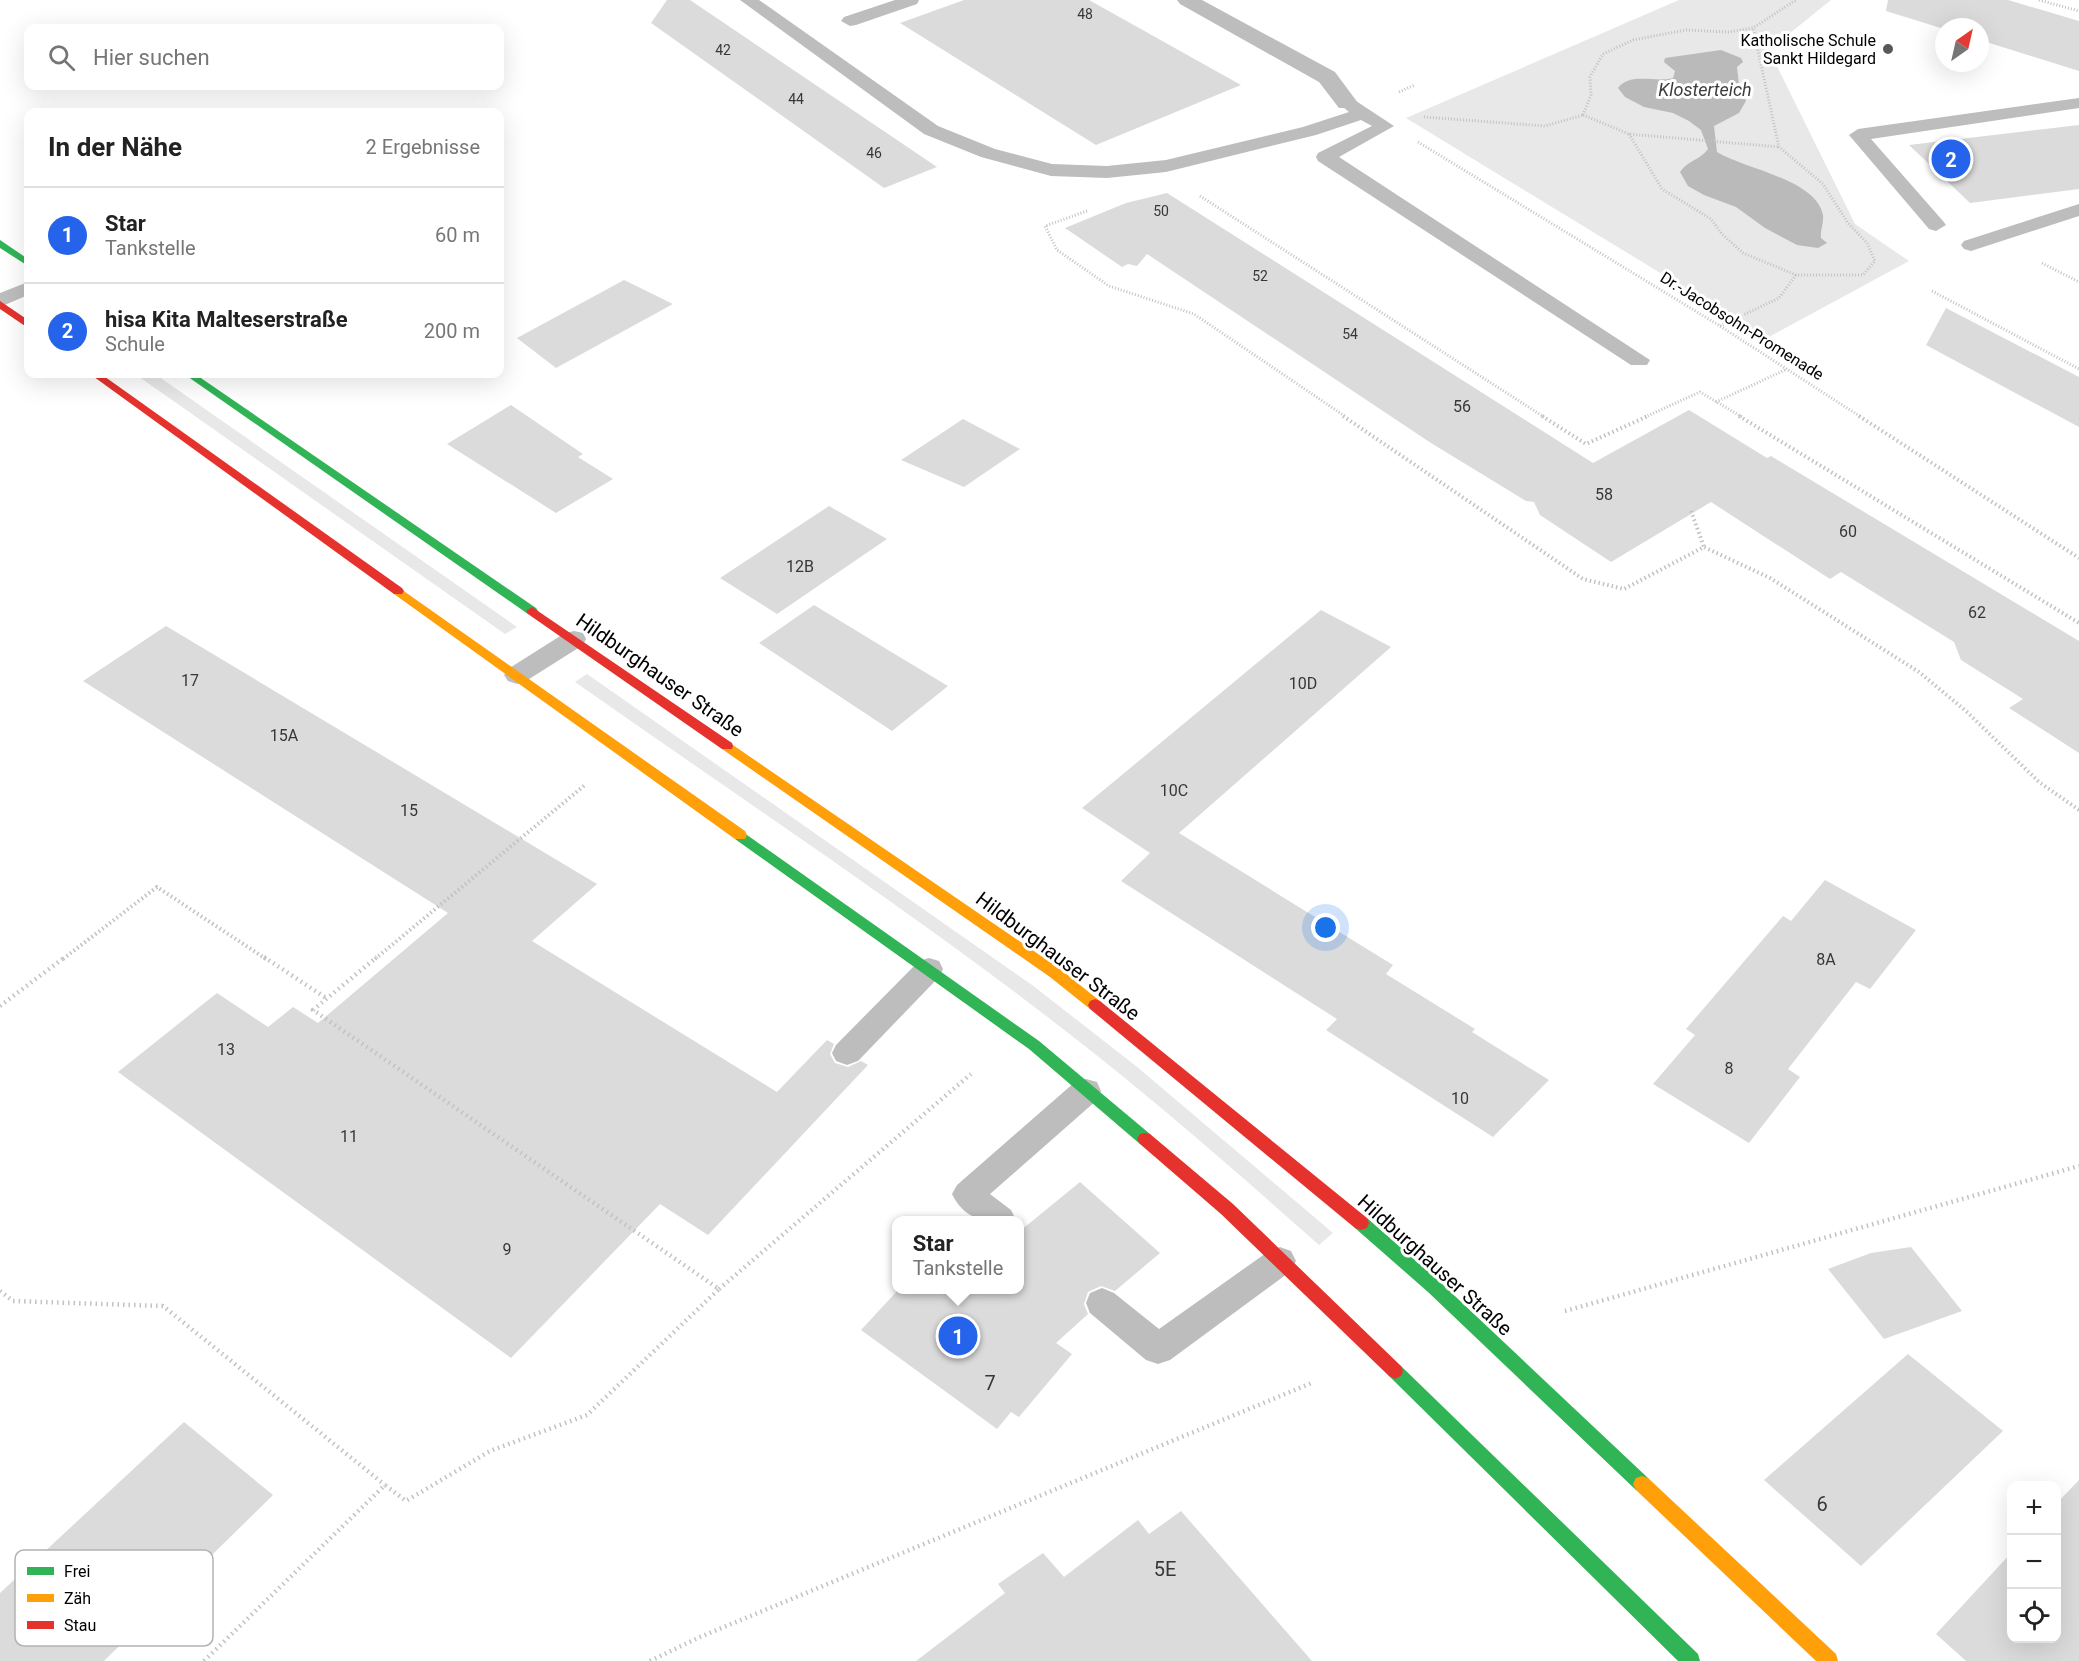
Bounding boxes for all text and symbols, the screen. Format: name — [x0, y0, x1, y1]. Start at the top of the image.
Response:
house number: 48 — [1077, 6, 1093, 22]
north arrow — [1935, 18, 1989, 72]
search box — [24, 24, 504, 90]
place label: Katholische Schule Sankt Hildegard — [1741, 31, 1876, 68]
icon: search — [45, 41, 78, 74]
house number: 42 — [715, 42, 731, 58]
marker: Katholische Schule Sankt Hildegard — [1881, 42, 1895, 56]
text: Hier suchen — [93, 45, 210, 70]
water label: Klosterteich — [1658, 79, 1752, 100]
house number: 44 — [788, 91, 804, 107]
text: In der Nähe — [48, 132, 182, 162]
text: 2 Ergebnisse — [366, 135, 480, 159]
pin: 2 — [1932, 136, 1970, 182]
house number: 46 — [866, 145, 882, 161]
house number: 50 — [1153, 203, 1169, 219]
text: Star — [105, 211, 146, 236]
text: 1 — [62, 223, 73, 247]
text: 60 m — [435, 223, 480, 247]
text: Tankstelle — [105, 236, 196, 260]
house number: 52 — [1252, 268, 1268, 284]
street label: Dr.-Jacobsohn-Promenade — [1657, 268, 1827, 384]
text: hisa Kita Malteserstraße — [105, 307, 348, 332]
text: 2 — [62, 319, 73, 343]
text: 200 m — [424, 319, 480, 343]
house number: 54 — [1342, 326, 1358, 342]
text: Schule — [105, 332, 165, 356]
house number: 56 — [1453, 397, 1471, 416]
house number: 58 — [1595, 485, 1613, 504]
house number: 60 — [1839, 522, 1857, 541]
house number: 12B — [786, 557, 814, 576]
house number: 62 — [1968, 603, 1986, 622]
street label: Hildburghauser Straße — [572, 608, 748, 742]
house number: 17 — [181, 671, 199, 690]
house number: 10D — [1289, 674, 1317, 693]
house number: 15A — [270, 726, 299, 745]
house number: 10C — [1160, 781, 1188, 800]
house number: 15 — [400, 801, 418, 820]
street label: Hildburghauser Straße — [971, 886, 1145, 1026]
your location — [1311, 913, 1340, 942]
house number: 8A — [1816, 950, 1836, 969]
house number: 13 — [217, 1040, 235, 1059]
house number: 8 — [1725, 1059, 1734, 1078]
house number: 10 — [1451, 1089, 1469, 1108]
house number: 11 — [340, 1127, 358, 1146]
street label: Hildburghauser Straße — [1353, 1189, 1517, 1341]
popup — [892, 1216, 1024, 1294]
text: Star — [913, 1231, 953, 1256]
house number: 9 — [503, 1240, 512, 1259]
text: Tankstelle — [913, 1256, 1003, 1280]
pin: 1 — [938, 1314, 978, 1358]
house number: 7 — [984, 1371, 996, 1395]
map controls — [2007, 1481, 2061, 1643]
button: + — [2007, 1481, 2061, 1535]
house number: 6 — [1816, 1492, 1828, 1516]
button: − — [2007, 1535, 2061, 1589]
legend — [15, 1550, 213, 1646]
house number: 5E — [1154, 1557, 1176, 1581]
text: Frei — [64, 1562, 90, 1581]
text: Zäh — [64, 1589, 91, 1608]
button: locate — [2007, 1589, 2061, 1643]
text: Stau — [64, 1616, 96, 1635]

